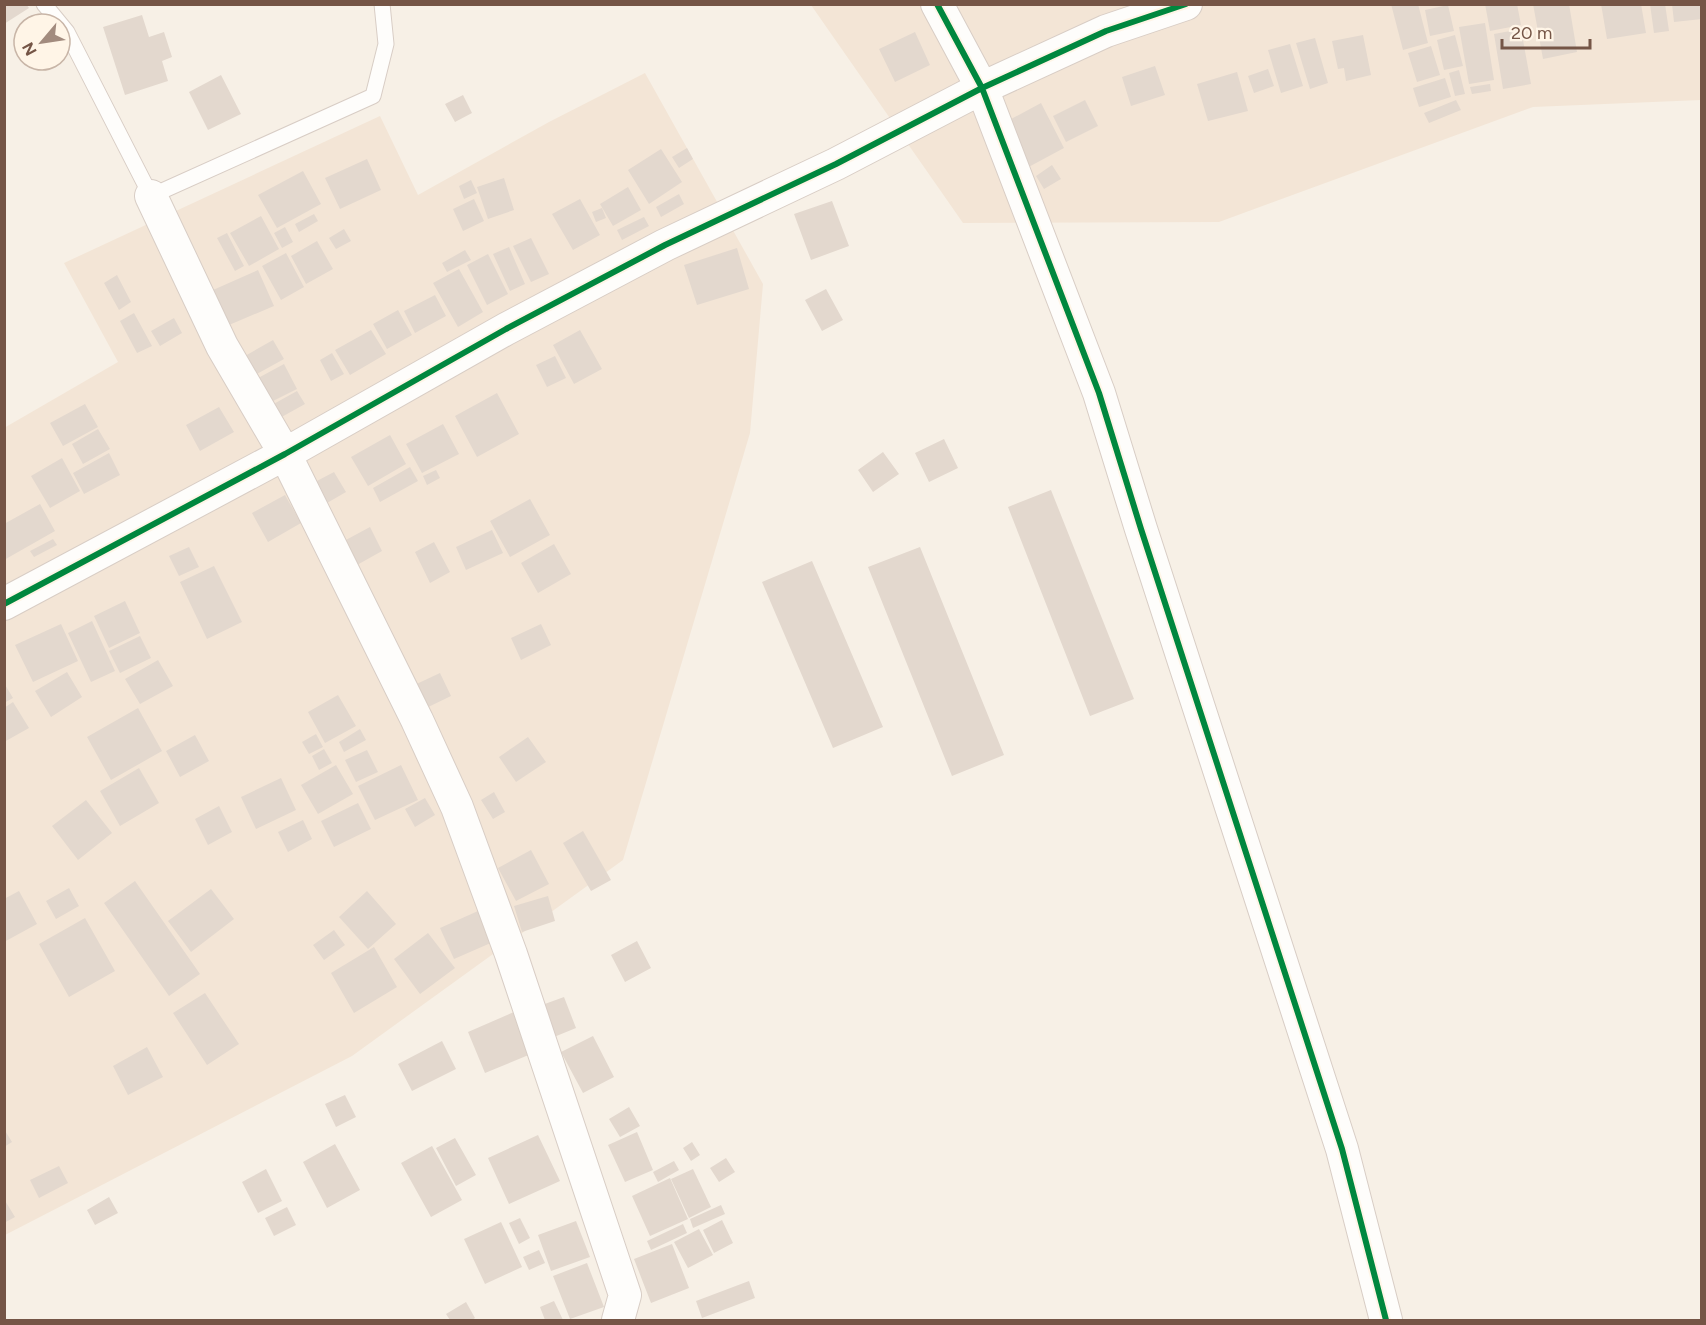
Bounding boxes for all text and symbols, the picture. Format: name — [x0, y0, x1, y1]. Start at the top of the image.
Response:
north arrow — [12, 12, 72, 72]
scale bar — [1502, 12, 1590, 50]
text: 20 m — [1511, 22, 1552, 44]
text: N — [18, 39, 41, 59]

